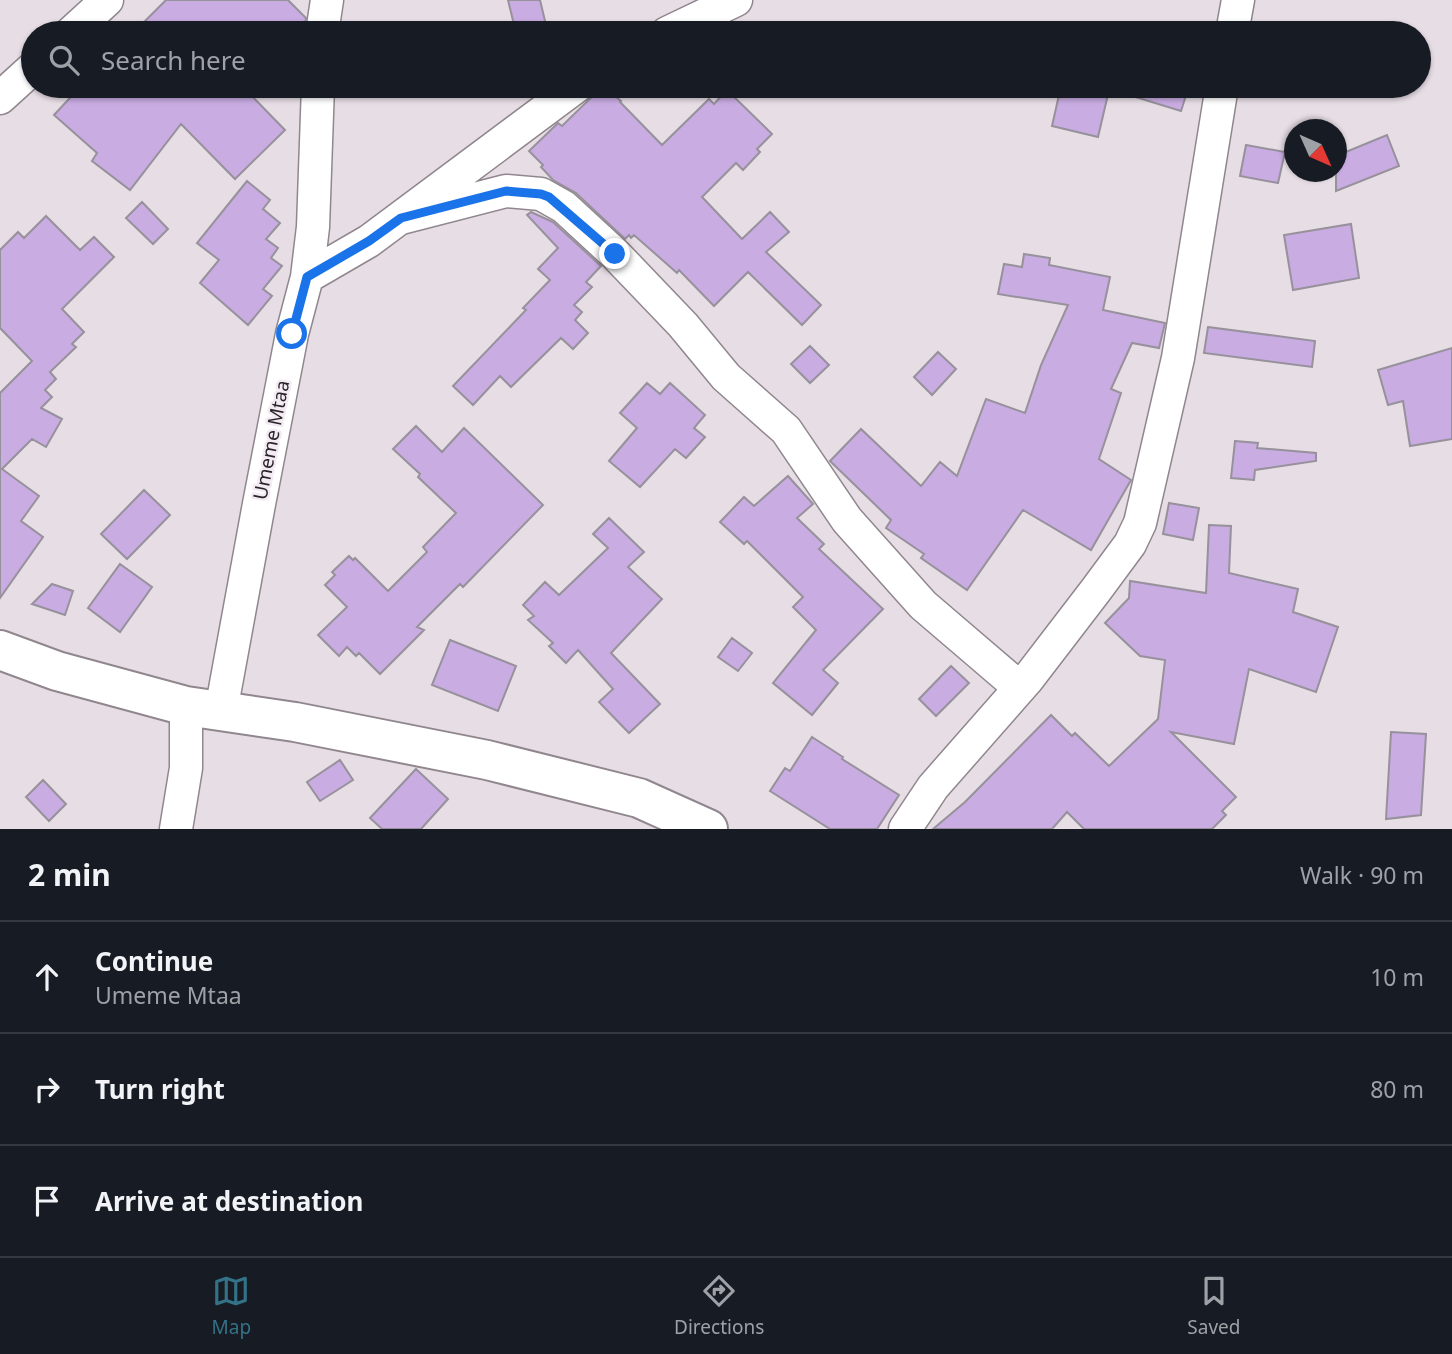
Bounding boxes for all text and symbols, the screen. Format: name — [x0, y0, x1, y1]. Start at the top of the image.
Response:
search box — [21, 21, 1431, 98]
icon: search — [45, 41, 83, 79]
text: Search here — [101, 42, 246, 78]
north arrow — [1284, 119, 1347, 182]
route end — [599, 238, 630, 269]
route start — [276, 318, 307, 349]
street label: Umeme Mtaa — [247, 378, 295, 502]
text: 2 min — [28, 854, 111, 895]
text: Walk · 90 m — [1300, 859, 1424, 891]
text: Continue — [95, 943, 213, 979]
icon: ahead — [28, 958, 66, 996]
text: 10 m — [1370, 961, 1424, 993]
text: Umeme Mtaa — [95, 979, 242, 1011]
icon: right — [28, 1070, 66, 1108]
text: Turn right — [95, 1071, 225, 1107]
text: 80 m — [1370, 1073, 1424, 1105]
icon: arrive — [28, 1182, 66, 1220]
text: Arrive at destination — [95, 1183, 364, 1219]
tab: Map — [212, 1272, 251, 1340]
tab: Directions — [674, 1272, 764, 1340]
tab: Saved — [1187, 1272, 1240, 1340]

